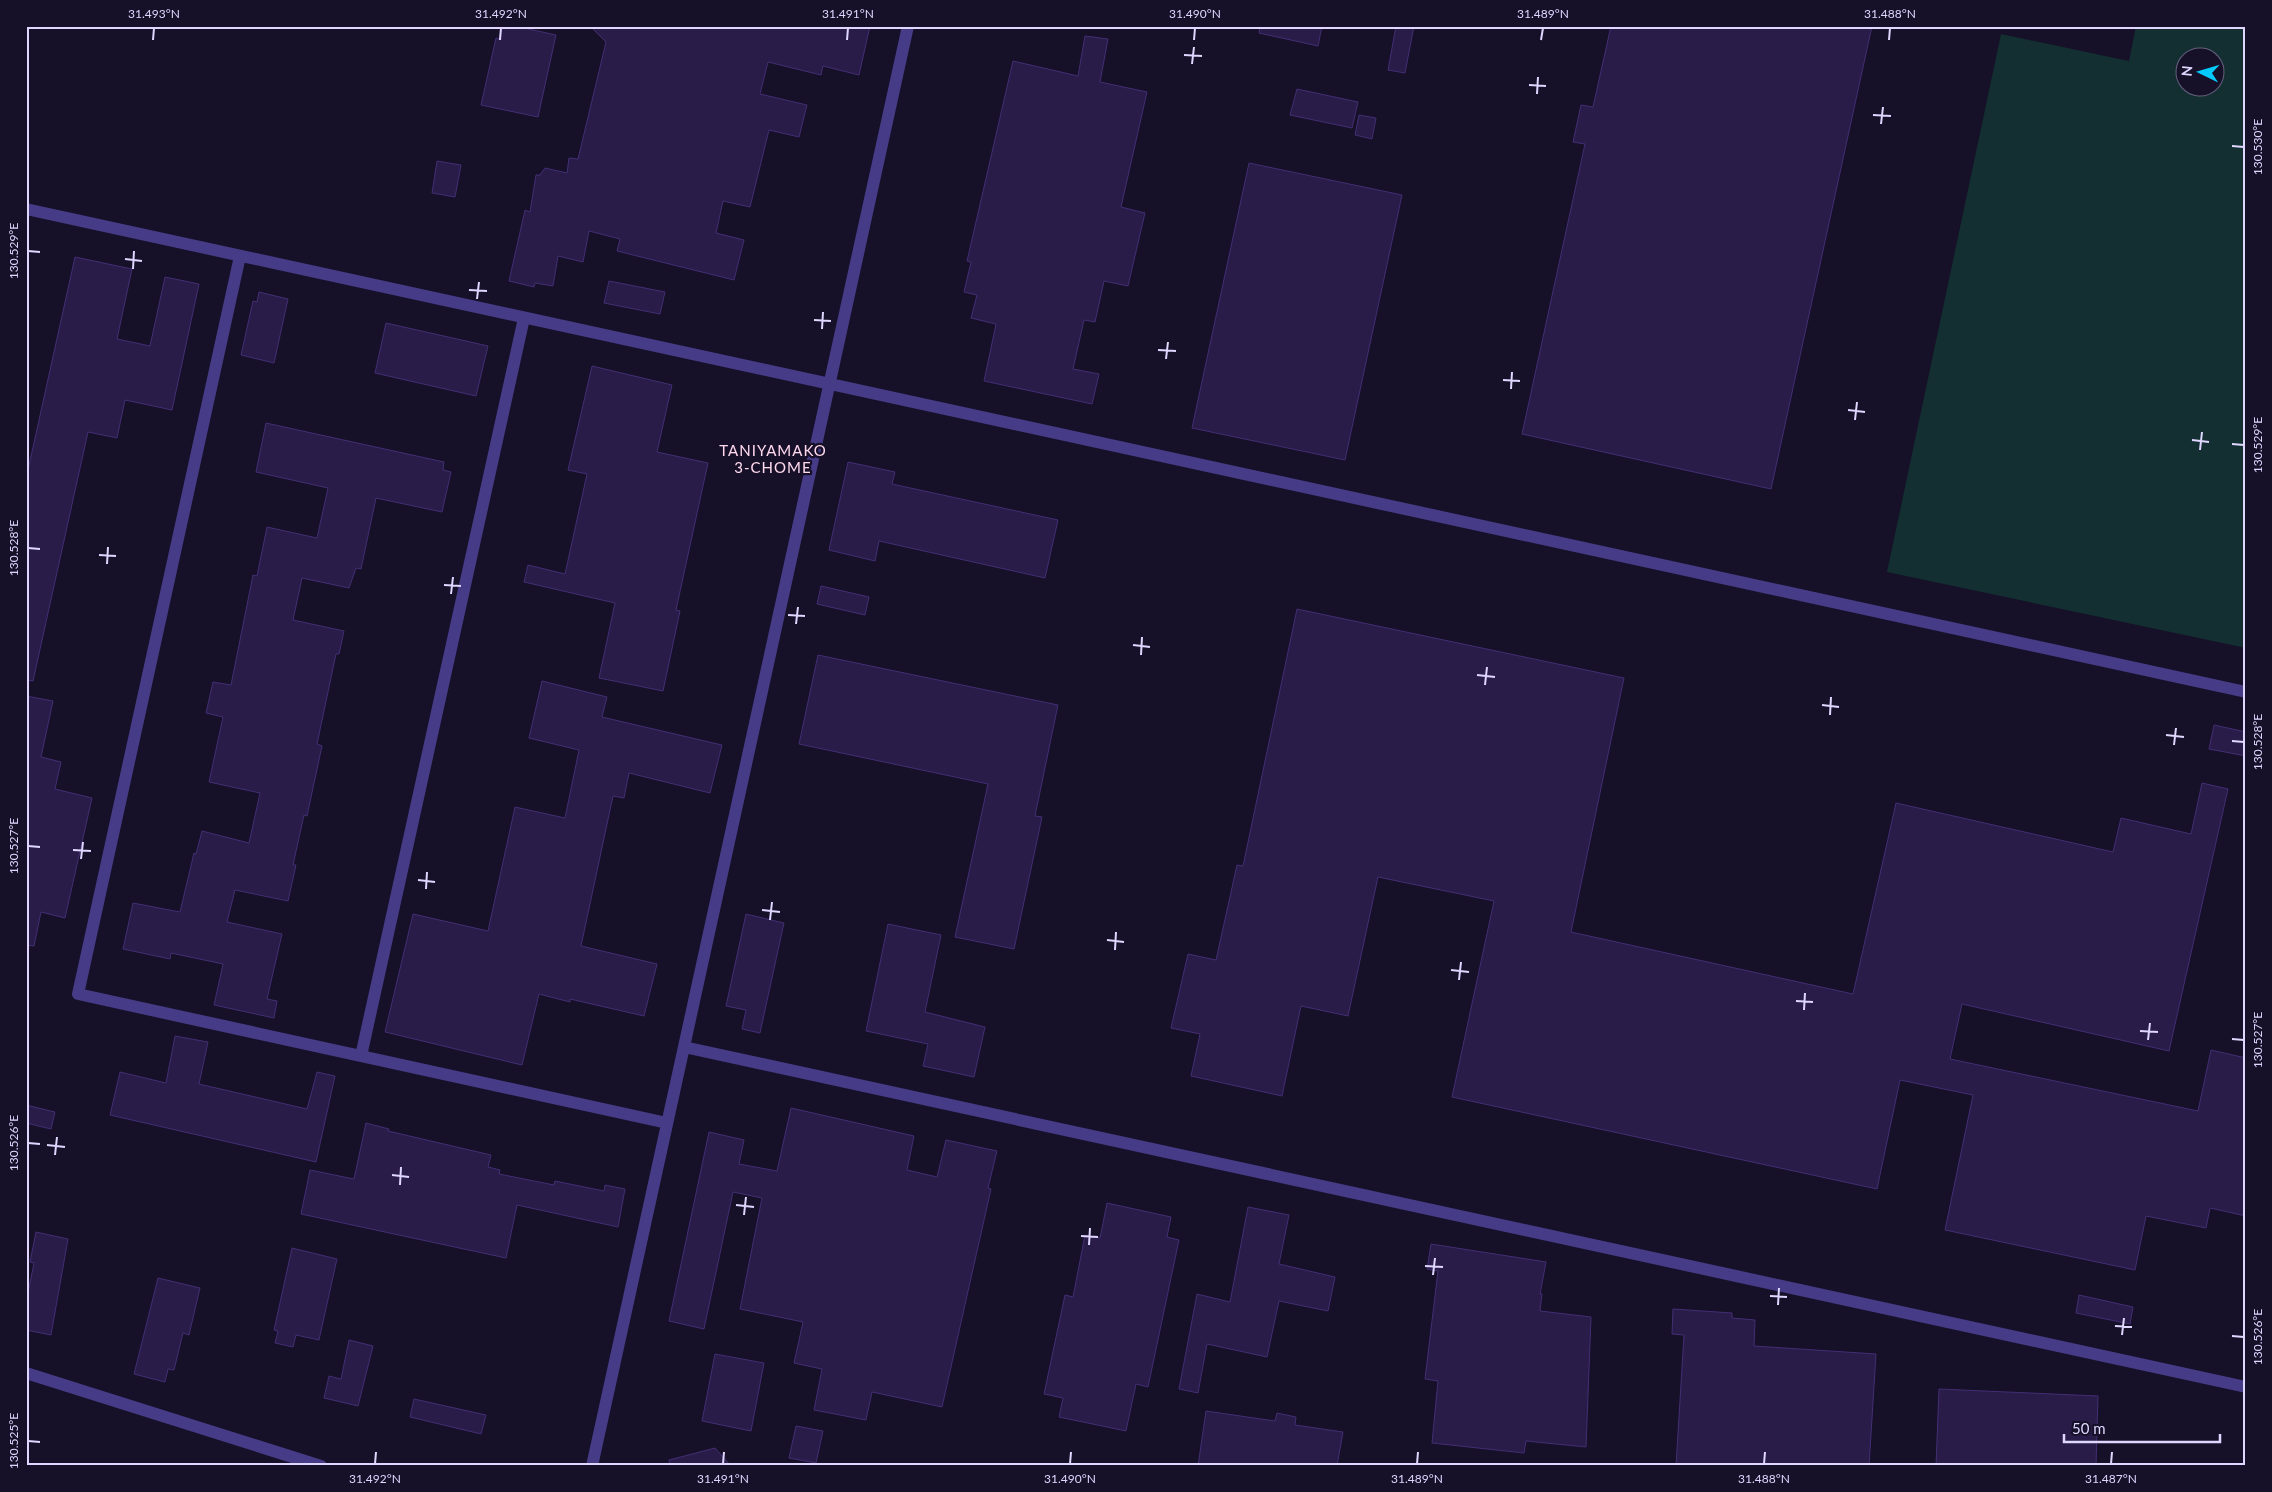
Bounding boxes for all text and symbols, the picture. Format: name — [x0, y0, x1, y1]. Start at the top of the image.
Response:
text: 31.493°N — [128, 6, 180, 21]
text: 31.492°N — [475, 6, 527, 21]
text: 31.491°N — [822, 6, 874, 21]
text: 31.490°N — [1169, 6, 1221, 21]
text: 31.489°N — [1517, 6, 1569, 21]
text: 31.488°N — [1864, 6, 1916, 21]
north arrow — [2174, 48, 2224, 98]
text: N — [2178, 65, 2195, 77]
text: 130.530°E — [2250, 119, 2265, 175]
text: 130.529°E — [6, 223, 21, 279]
text: 130.529°E — [2250, 417, 2265, 473]
district label: TANIYAMAKO 3-CHOME — [719, 441, 827, 476]
text: 130.528°E — [6, 520, 21, 576]
text: 130.528°E — [2250, 714, 2265, 770]
text: 130.527°E — [6, 818, 21, 874]
text: 130.527°E — [2250, 1012, 2265, 1068]
text: 130.526°E — [6, 1115, 21, 1171]
text: 130.526°E — [2250, 1309, 2265, 1365]
scale bar — [2064, 1412, 2221, 1444]
text: 130.525°E — [6, 1413, 21, 1469]
text: 50 m — [2072, 1419, 2106, 1437]
text: 31.492°N — [349, 1471, 401, 1486]
text: 31.491°N — [697, 1471, 749, 1486]
text: 31.490°N — [1044, 1471, 1096, 1486]
text: 31.489°N — [1391, 1471, 1443, 1486]
text: 31.488°N — [1738, 1471, 1790, 1486]
text: 31.487°N — [2085, 1471, 2137, 1486]

